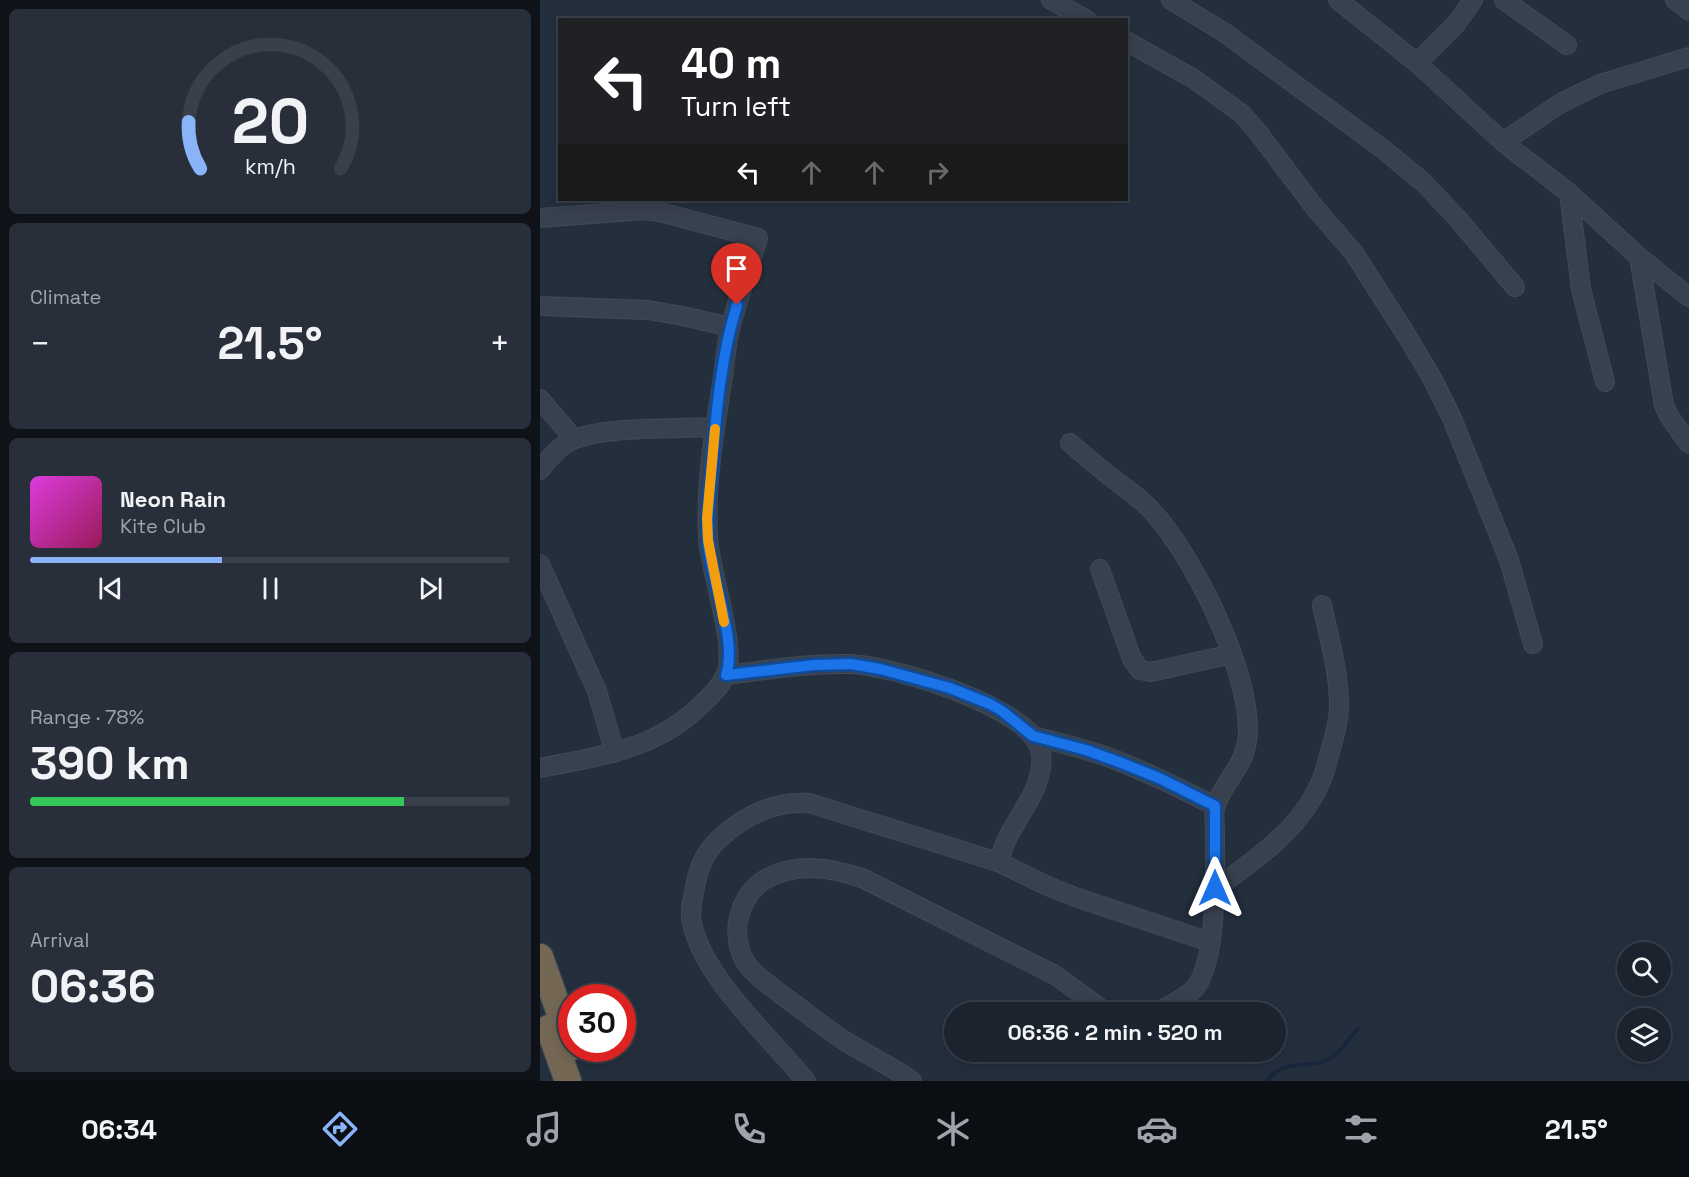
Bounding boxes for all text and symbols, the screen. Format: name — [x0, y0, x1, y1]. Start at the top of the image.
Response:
text: 40 m — [681, 37, 781, 90]
icon: left — [582, 42, 660, 120]
text: 20 — [231, 82, 309, 161]
text: Turn left — [681, 89, 791, 124]
text: km/h — [244, 153, 296, 180]
icon: left — [732, 156, 765, 189]
icon: ahead — [795, 156, 828, 189]
icon: ahead — [858, 156, 891, 189]
icon: right — [921, 156, 954, 189]
pin — [711, 243, 762, 305]
icon: arrive — [720, 252, 753, 285]
text: Climate — [30, 284, 101, 310]
text: 21.5° — [217, 315, 323, 372]
text: − — [30, 323, 50, 365]
text: + — [490, 323, 510, 365]
text: Neon Rain — [120, 485, 226, 513]
text: Kite Club — [120, 513, 206, 539]
icon: previous — [94, 572, 127, 605]
icon: pause — [254, 572, 287, 605]
icon: next — [414, 572, 447, 605]
text: Range · 78% — [30, 704, 144, 730]
text: 390 km — [30, 735, 190, 792]
position arrow — [1183, 856, 1247, 920]
text: Arrival — [30, 927, 89, 953]
map controls — [1617, 942, 1671, 1062]
button: search — [1617, 942, 1671, 996]
text: 06:36 — [30, 958, 156, 1015]
speed limit sign: 30 — [558, 984, 636, 1062]
button: layers — [1617, 1008, 1671, 1062]
text: 06:36 · 2 min · 520 m — [1008, 1018, 1222, 1046]
icon: directions — [319, 1108, 361, 1150]
icon: music — [523, 1108, 565, 1150]
icon: phone — [728, 1108, 770, 1150]
icon: climate — [932, 1108, 974, 1150]
icon: car — [1136, 1108, 1178, 1150]
icon: filters — [1340, 1108, 1382, 1150]
text: 06:34 — [81, 1112, 157, 1147]
text: 21.5° — [1545, 1112, 1608, 1147]

